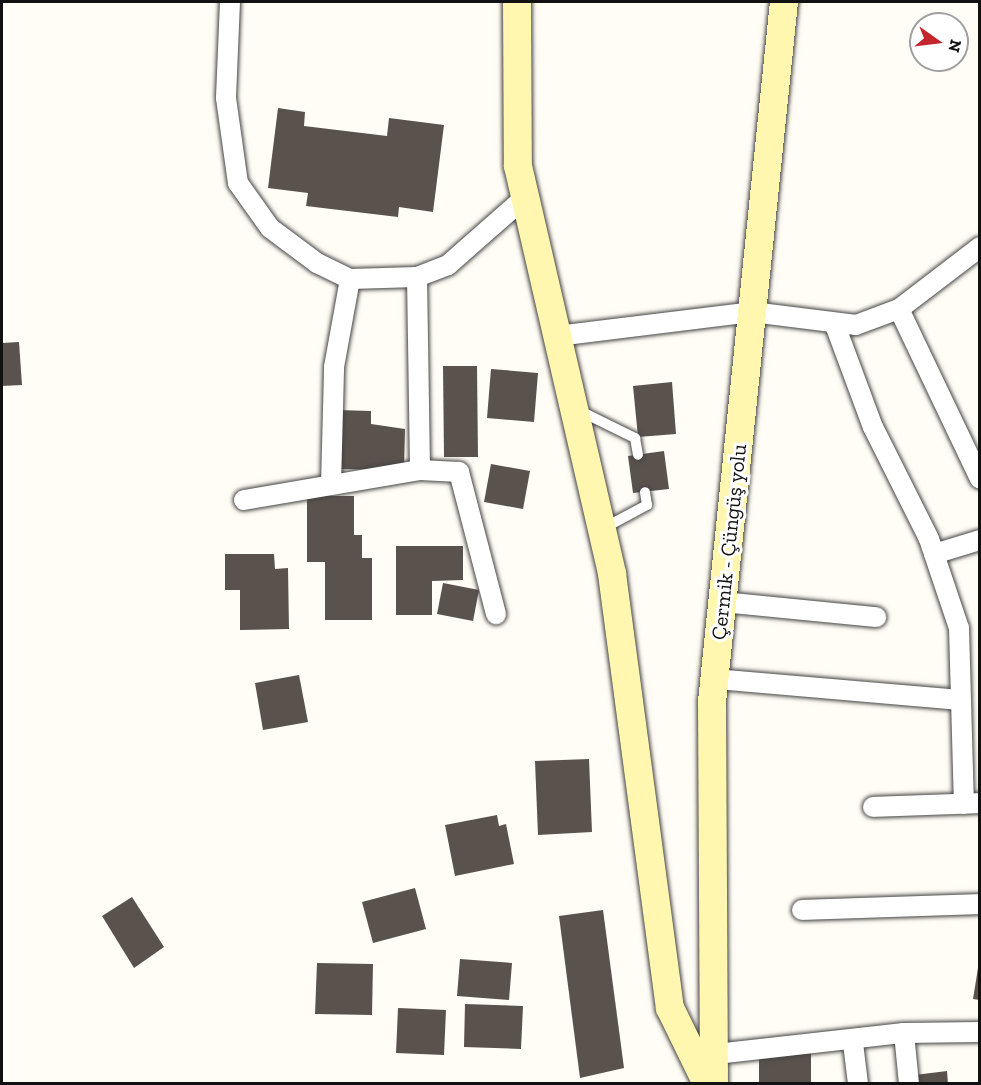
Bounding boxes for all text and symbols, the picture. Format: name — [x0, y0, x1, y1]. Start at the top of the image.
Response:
north arrow — [909, 12, 969, 72]
text: N — [944, 38, 966, 54]
street label: Çermik - Çüngüş yolu — [706, 443, 752, 641]

